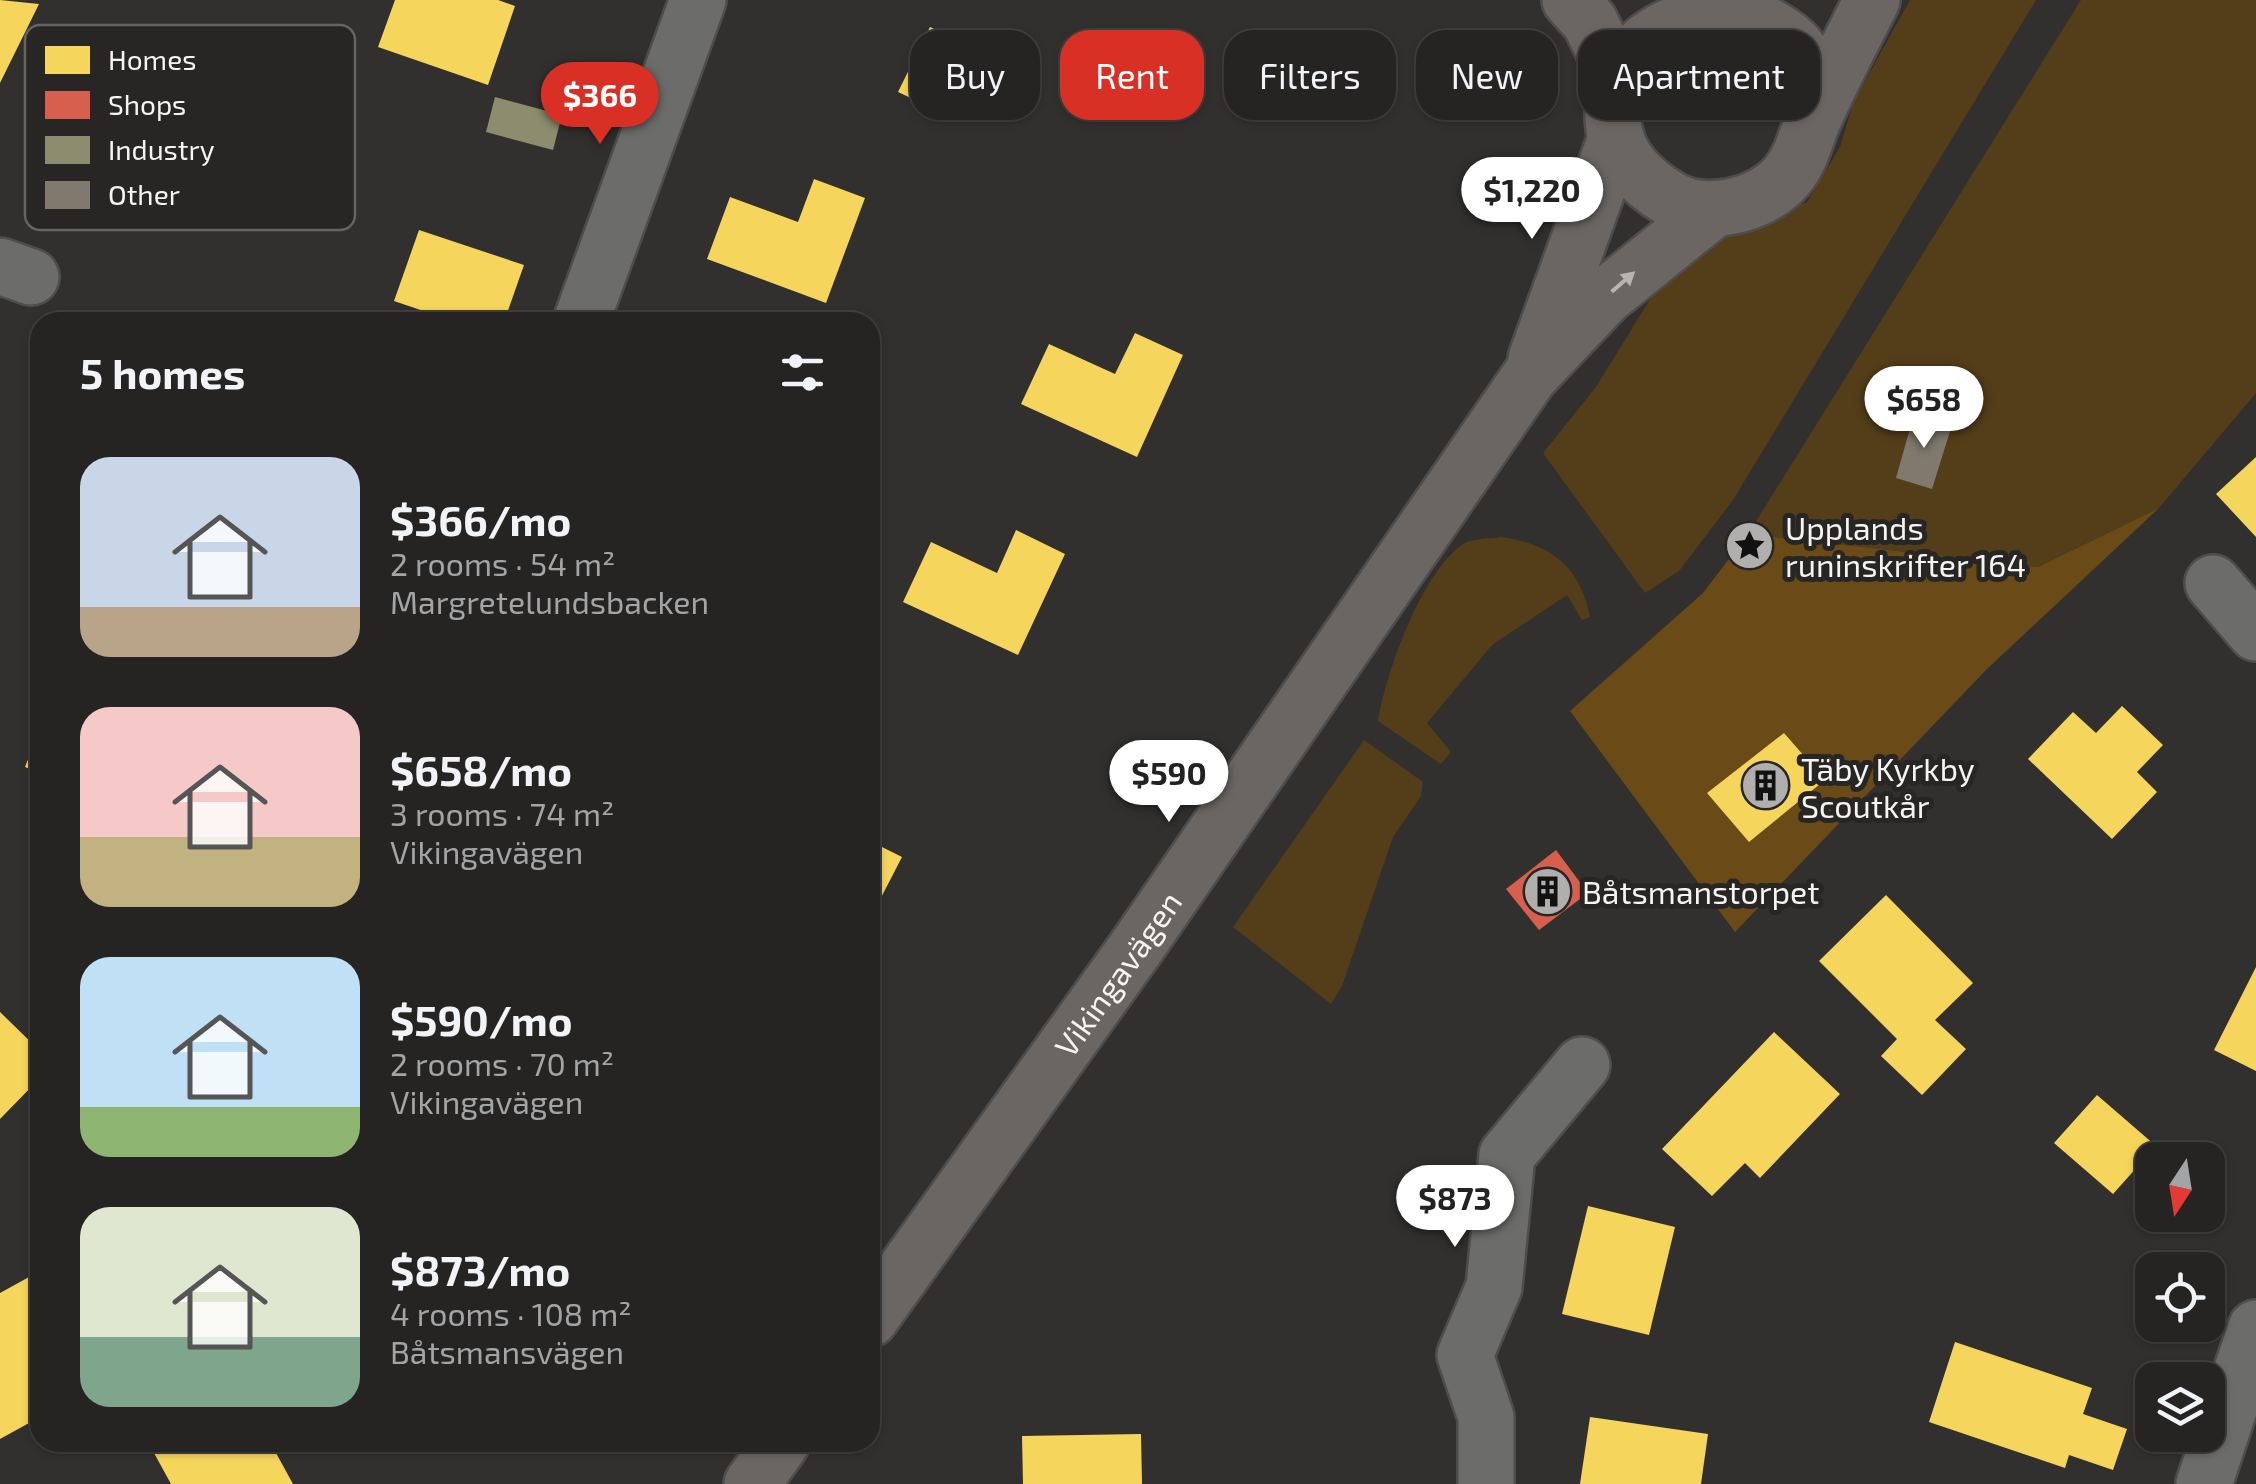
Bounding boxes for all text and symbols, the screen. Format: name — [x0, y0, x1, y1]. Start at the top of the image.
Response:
legend — [25, 25, 355, 230]
chip: Buy — [910, 30, 1040, 120]
chip: Rent — [1060, 30, 1204, 120]
chip: Filters — [1224, 30, 1396, 120]
chip: New — [1416, 30, 1558, 120]
chip: Apartment — [1578, 30, 1820, 120]
text: Homes — [108, 42, 196, 76]
pin: $366 — [541, 62, 659, 147]
text: $366 — [563, 75, 637, 113]
text: Shops — [108, 87, 186, 121]
text: Industry — [108, 132, 215, 166]
pin: $1,220 — [1451, 157, 1613, 242]
text: $1,220 — [1483, 170, 1581, 208]
text: Other — [108, 177, 180, 211]
one-way arrow — [1610, 271, 1635, 293]
icon: filters — [775, 345, 830, 400]
text: 5 homes — [80, 347, 245, 397]
pin: $658 — [1865, 366, 1983, 451]
text: $658 — [1886, 379, 1962, 417]
text: $366/mo — [390, 494, 571, 544]
icon: home — [160, 497, 280, 617]
place label: Upplands runinskrifter 164 — [1785, 508, 2026, 583]
place icon: Upplands runinskrifter 164 — [1724, 519, 1776, 571]
text: 2 rooms · 54 m² — [390, 544, 615, 582]
text: Margretelundsbacken — [390, 582, 709, 620]
pin: $590 — [1110, 740, 1228, 825]
text: $658/mo — [390, 744, 572, 794]
icon: home — [160, 747, 280, 867]
place label: Täby Kyrkby Scoutkår — [1801, 749, 1975, 824]
text: $590 — [1131, 753, 1207, 791]
building icon: Täby Kyrkby Scoutkår — [1740, 760, 1792, 812]
text: 3 rooms · 74 m² — [390, 794, 614, 832]
text: Vikingavägen — [390, 832, 583, 870]
building icon: Båtsmanstorpet — [1521, 865, 1573, 917]
place label: Båtsmanstorpet — [1582, 872, 1819, 910]
street label: Vikingavägen — [1046, 883, 1189, 1063]
text: $590/mo — [390, 994, 572, 1044]
icon: home — [160, 997, 280, 1117]
text: 2 rooms · 70 m² — [390, 1044, 614, 1082]
text: Vikingavägen — [390, 1082, 583, 1120]
north arrow — [2135, 1142, 2225, 1232]
map controls — [2135, 1142, 2225, 1452]
pin: $873 — [1396, 1165, 1514, 1250]
text: $873 — [1418, 1178, 1492, 1216]
text: $873/mo — [390, 1244, 570, 1294]
icon: home — [160, 1247, 280, 1367]
button: locate — [2135, 1252, 2225, 1342]
text: 4 rooms · 108 m² — [390, 1294, 632, 1332]
text: Båtsmansvägen — [390, 1332, 624, 1370]
button: layers — [2135, 1362, 2225, 1452]

